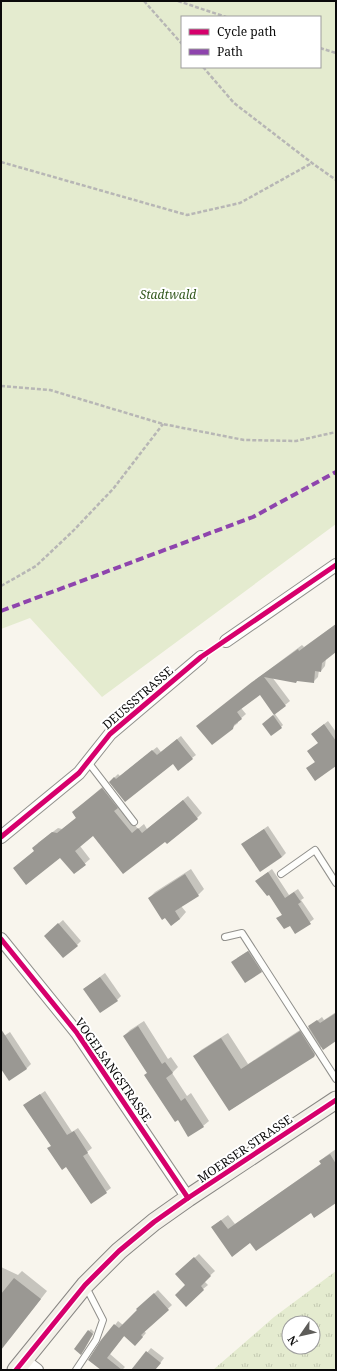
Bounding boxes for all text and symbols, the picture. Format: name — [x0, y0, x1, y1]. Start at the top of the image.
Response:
legend — [181, 16, 321, 68]
text: Cycle path — [217, 23, 277, 40]
text: Path — [217, 43, 243, 60]
park label: Stadtwald — [140, 286, 196, 303]
street label: DEUSSSTRASSE — [99, 662, 177, 733]
street label: VOGELSANGSTRASSE — [71, 1014, 156, 1125]
street label: MOERSER STRASSE — [194, 1110, 295, 1187]
north arrow — [281, 1315, 321, 1355]
text: N — [283, 1333, 301, 1349]

